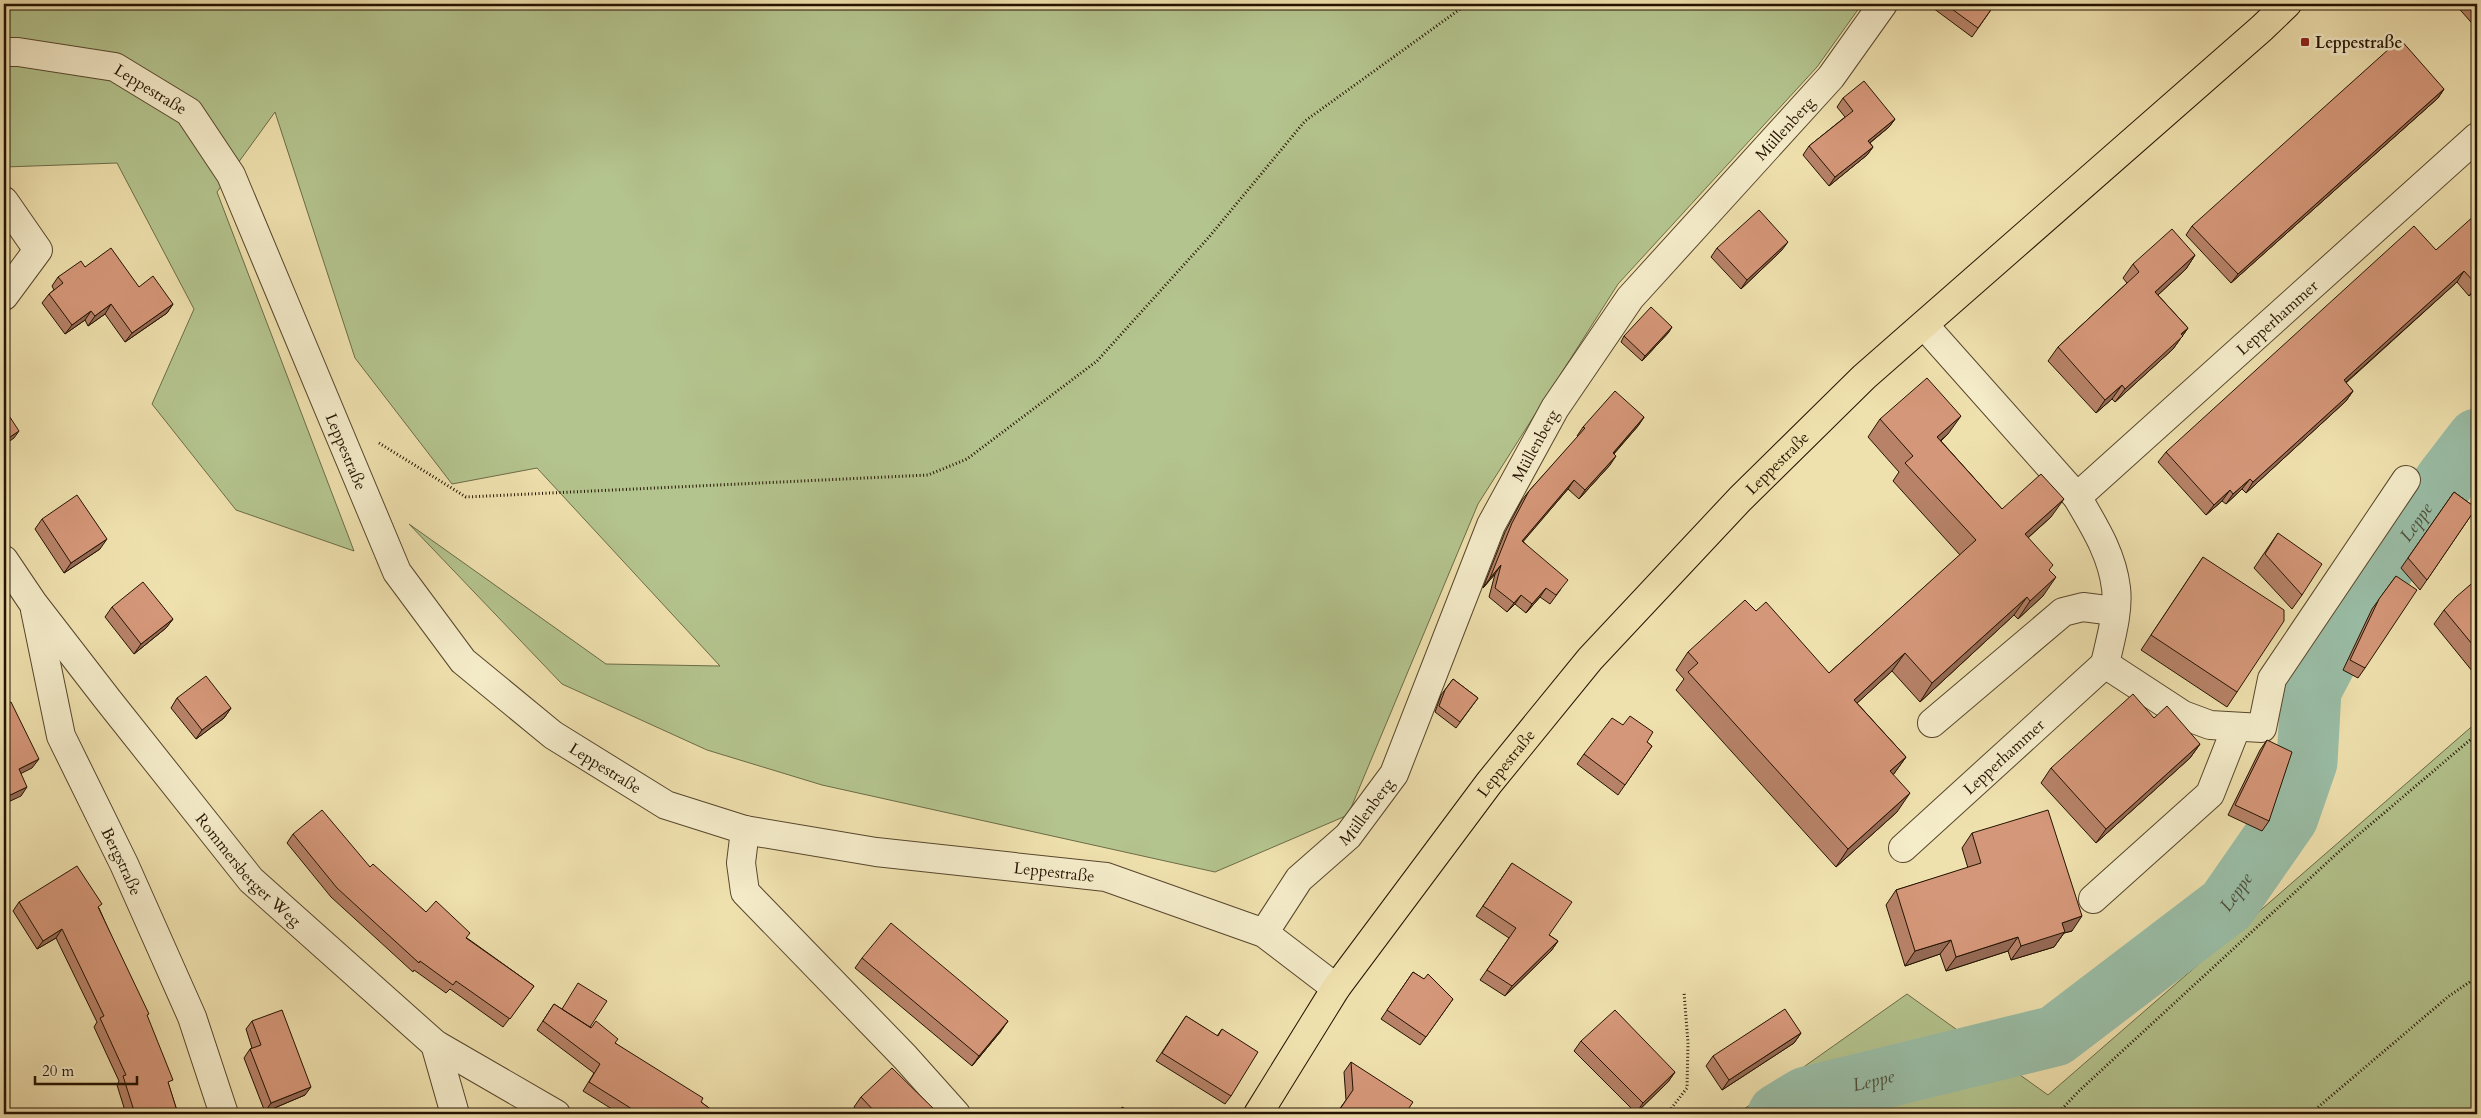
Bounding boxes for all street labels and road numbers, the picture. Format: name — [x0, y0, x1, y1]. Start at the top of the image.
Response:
street label: Leppestraße — [110, 59, 191, 120]
street label: Müllenberg — [1750, 92, 1820, 166]
street label: Lepperhammer — [2232, 275, 2323, 361]
street label: Müllenberg — [1507, 406, 1564, 486]
street label: Leppestraße — [320, 410, 371, 493]
street label: Leppestraße — [1741, 427, 1814, 500]
street label: Lepperhammer — [1959, 714, 2050, 800]
street label: Leppestraße — [1472, 725, 1540, 802]
street label: Leppestraße — [565, 738, 645, 799]
street label: Müllenberg — [1335, 774, 1399, 851]
street label: Rommersberger Weg — [190, 809, 306, 932]
street label: Bergstraße — [96, 824, 147, 899]
street label: Leppestraße — [1013, 857, 1096, 888]

